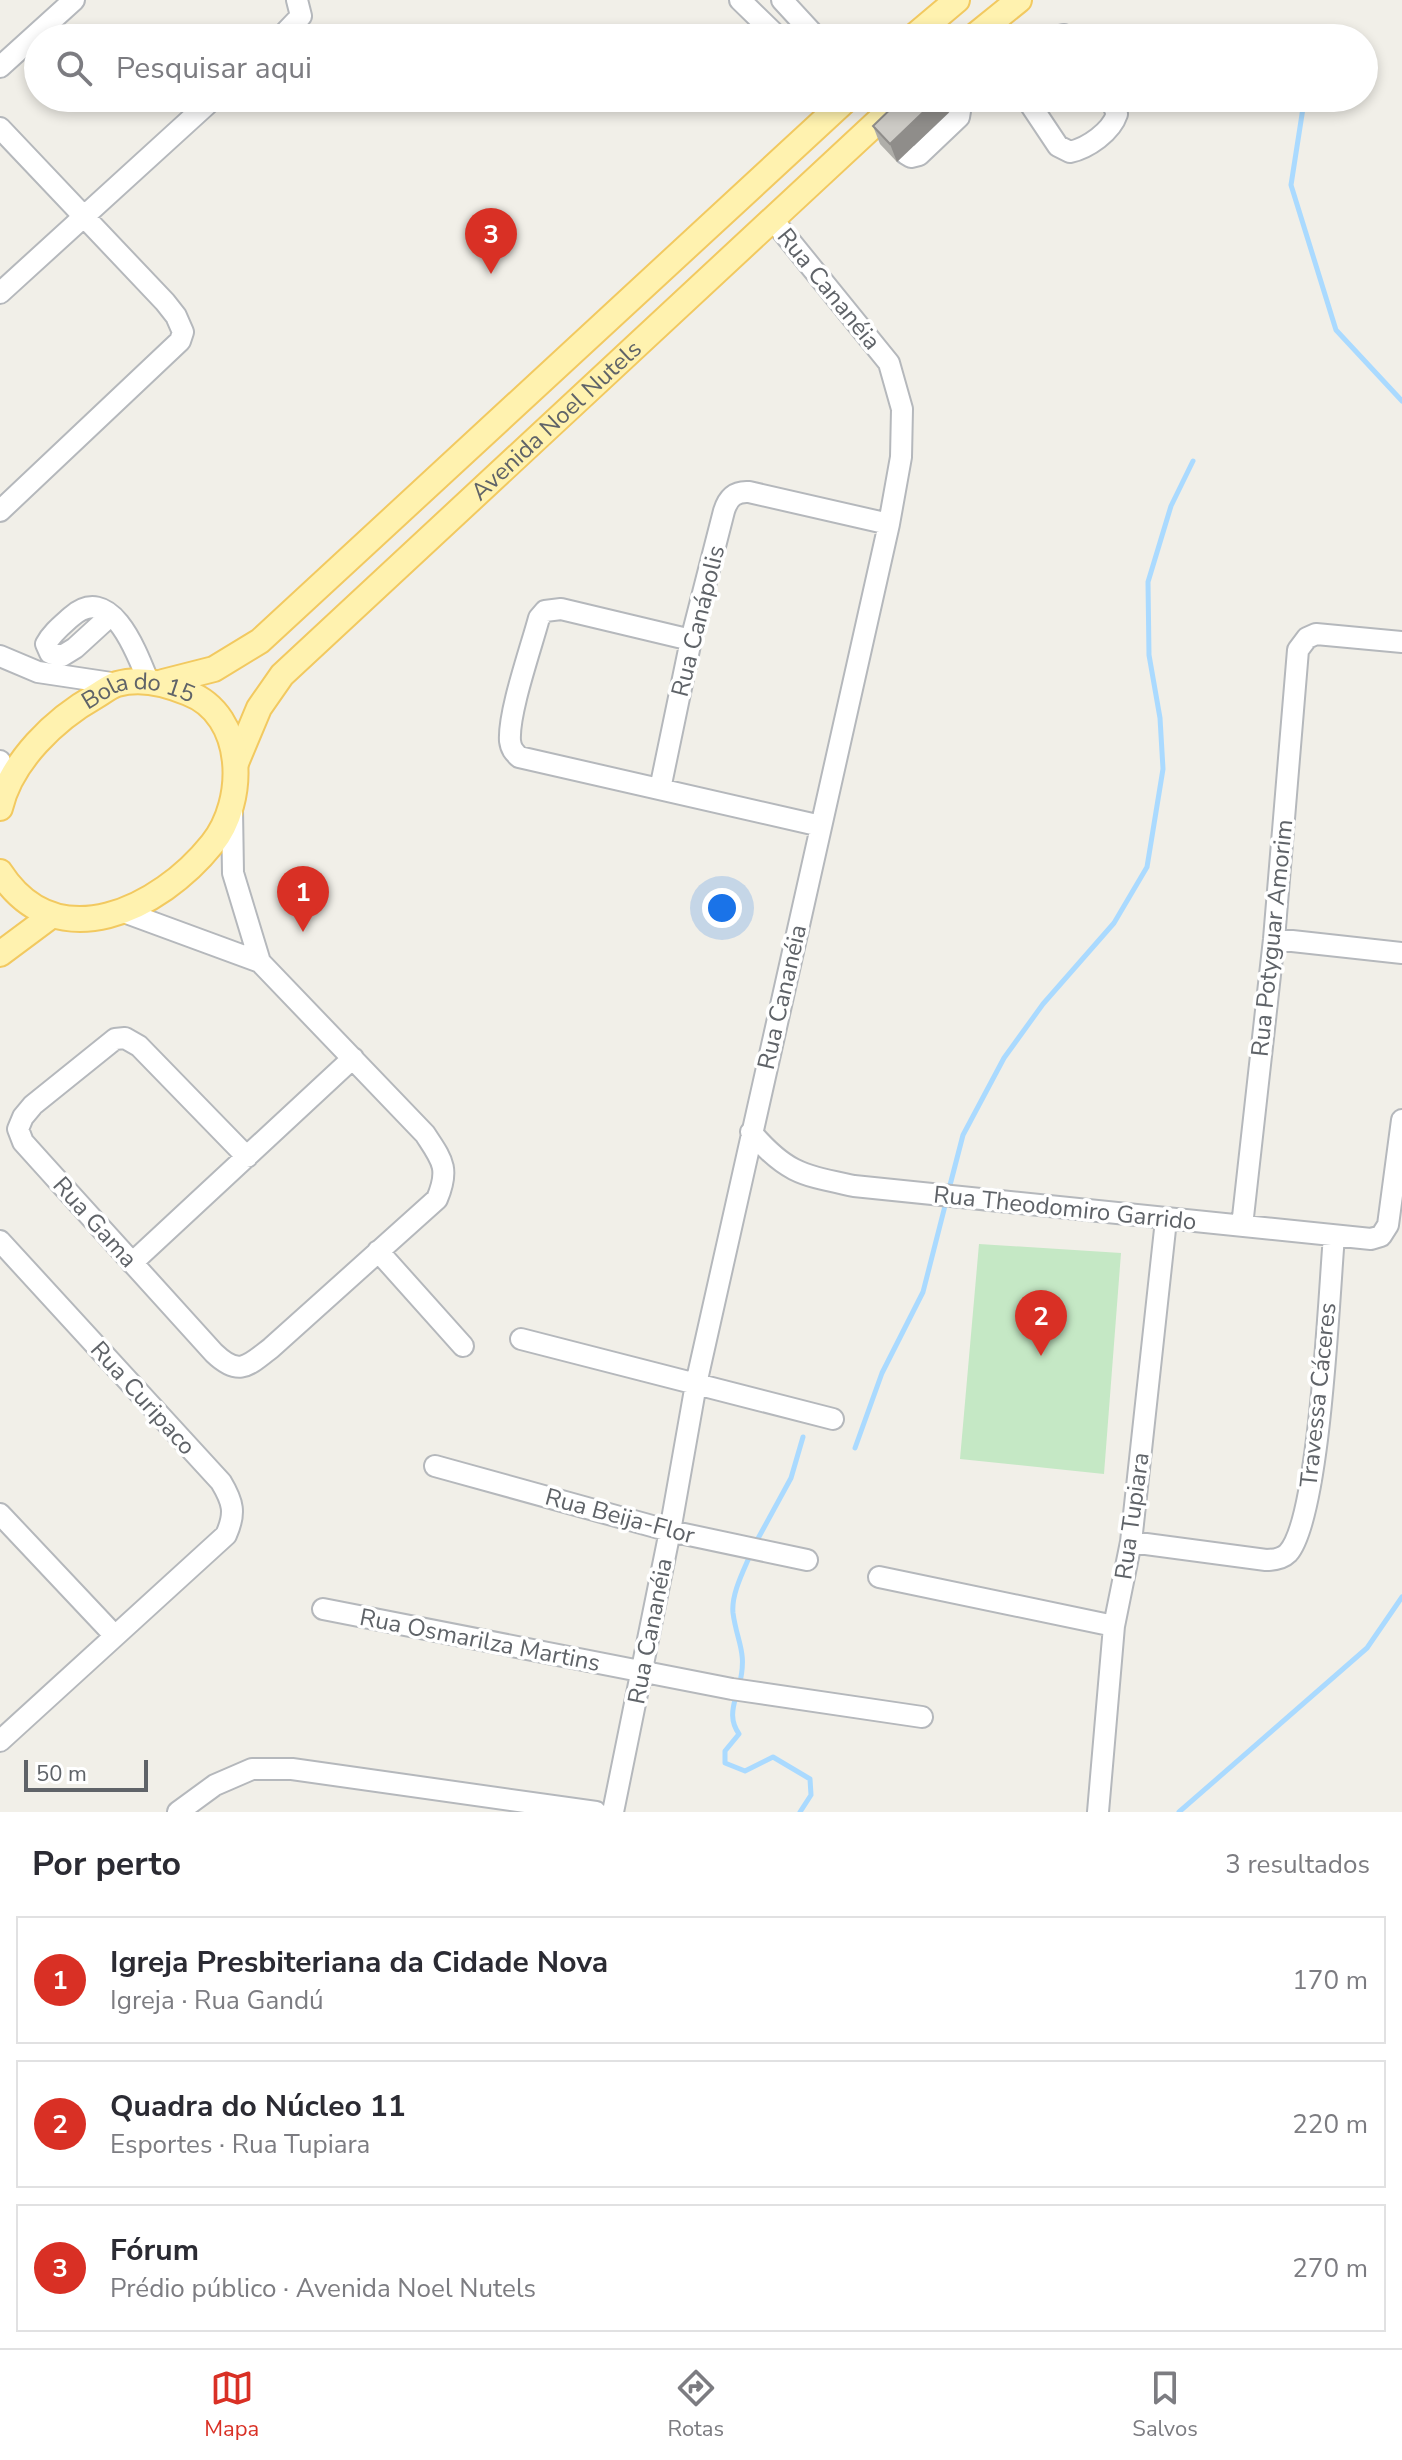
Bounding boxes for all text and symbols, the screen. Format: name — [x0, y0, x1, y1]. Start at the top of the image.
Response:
search box — [24, 24, 1378, 112]
icon: search — [52, 46, 96, 90]
text: Pesquisar aqui — [116, 48, 312, 89]
pin: 3 — [465, 208, 517, 274]
street label: Rua Cananéia — [770, 221, 888, 357]
street label: Avenida Noel Nutels — [464, 333, 648, 508]
street label: Rua Canápolis — [664, 542, 732, 700]
street label: Bola do 15 — [76, 665, 200, 717]
street label: Rua Potyguar Amorim — [1244, 818, 1300, 1058]
pin: 1 — [277, 866, 329, 932]
your location — [702, 888, 742, 928]
street label: Rua Cananéia — [750, 921, 814, 1073]
street label: Rua Gama — [46, 1170, 144, 1274]
street label: Rua Theodomiro Garrido — [932, 1178, 1198, 1238]
pin: 2 — [1015, 1290, 1067, 1356]
street label: Travessa Cáceres — [1292, 1301, 1344, 1489]
street label: Rua Curipaco — [83, 1334, 203, 1462]
street label: Rua Tupiara — [1107, 1450, 1157, 1582]
street label: Rua Beija-Flor — [542, 1481, 699, 1551]
street label: Rua Cananéia — [620, 1555, 680, 1707]
street label: Rua Osmarilza Martins — [357, 1601, 603, 1679]
scale bar — [24, 1756, 148, 1792]
text: 50 m — [36, 1759, 87, 1789]
text: Por perto — [32, 1841, 181, 1887]
text: 3 resultados — [1225, 1847, 1370, 1882]
text: Igreja Presbiteriana da Cidade Nova — [110, 1942, 608, 1983]
text: 1 — [52, 1963, 68, 1998]
text: 170 m — [1292, 1963, 1368, 1998]
text: Igreja · Rua Gandú — [110, 1983, 324, 2018]
text: Quadra do Núcleo 11 — [110, 2086, 406, 2127]
text: 2 — [52, 2107, 68, 2142]
text: 220 m — [1292, 2107, 1368, 2142]
text: Esportes · Rua Tupiara — [110, 2127, 370, 2162]
text: Fórum — [110, 2230, 199, 2271]
text: 3 — [52, 2251, 68, 2286]
text: 270 m — [1292, 2251, 1368, 2286]
text: Prédio público · Avenida Noel Nutels — [110, 2271, 536, 2306]
tab: Mapa — [204, 2366, 259, 2444]
tab: Rotas — [667, 2366, 724, 2444]
tab: Salvos — [1132, 2366, 1198, 2444]

